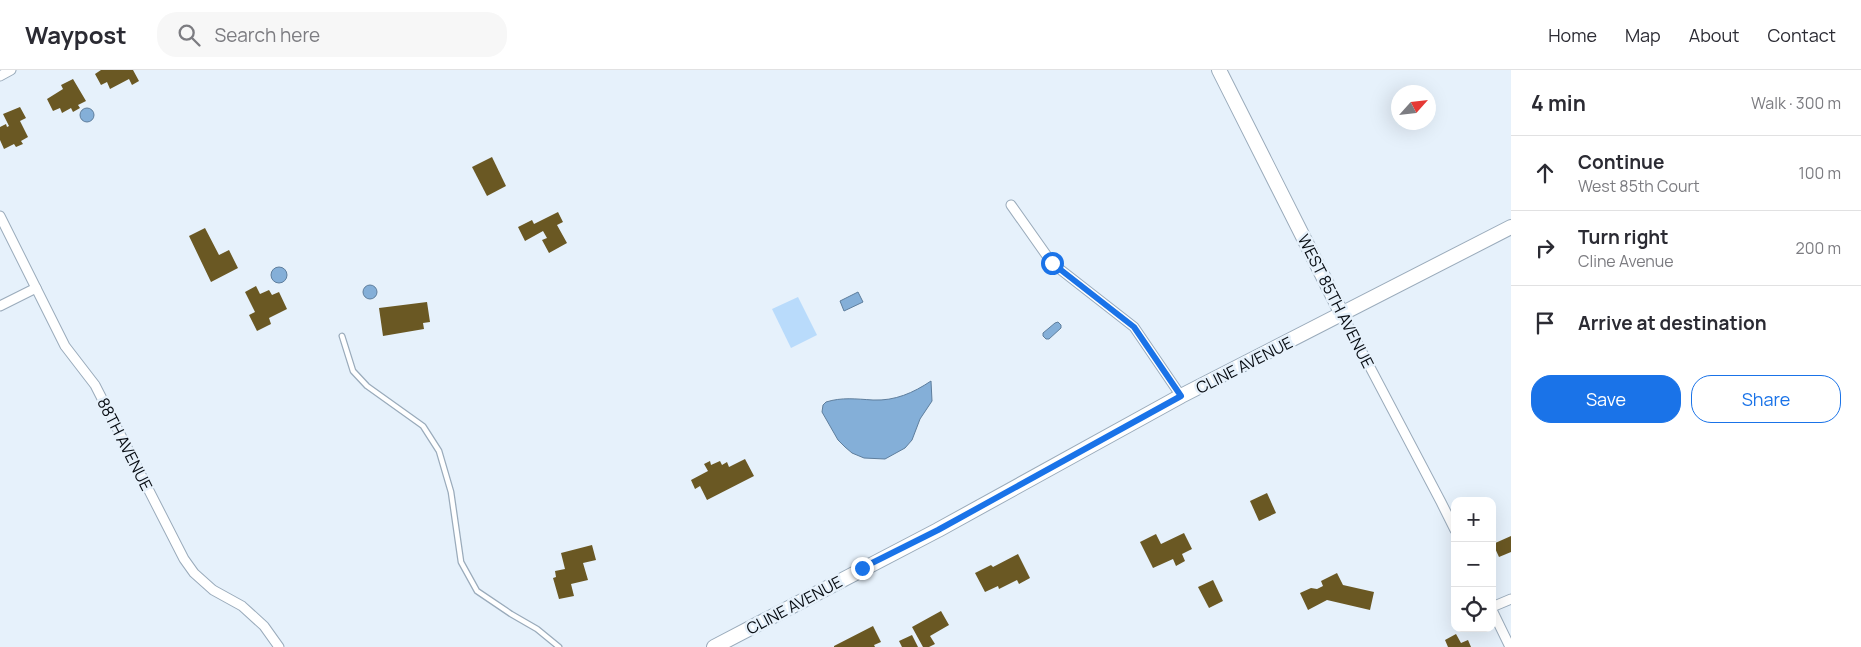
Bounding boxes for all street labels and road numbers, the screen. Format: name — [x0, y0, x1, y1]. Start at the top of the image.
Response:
street label: WEST 85TH AVENUE — [1293, 230, 1379, 372]
street label: CLINE AVENUE — [1192, 331, 1296, 399]
street label: 88TH AVENUE — [92, 394, 158, 494]
street label: CLINE AVENUE — [742, 570, 846, 640]

